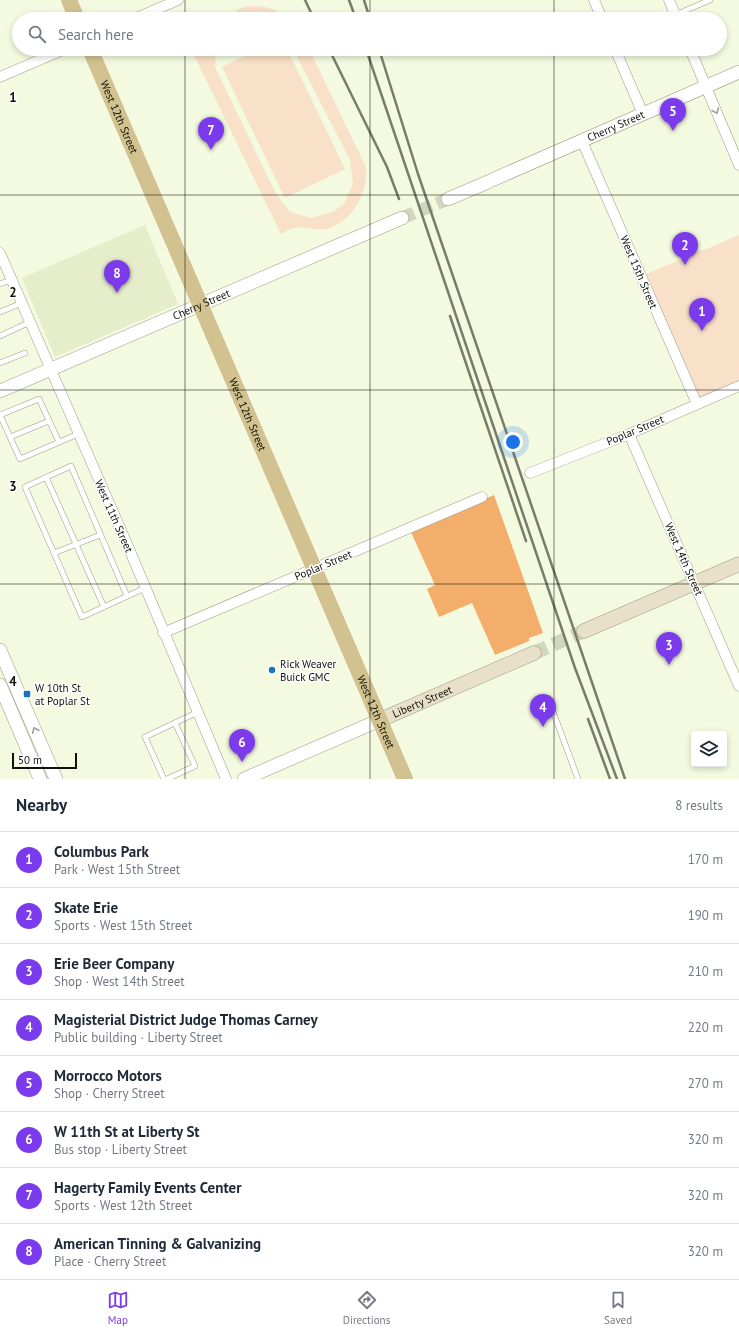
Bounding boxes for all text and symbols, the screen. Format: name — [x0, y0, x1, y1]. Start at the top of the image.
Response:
search box — [12, 12, 727, 56]
icon: search — [26, 23, 48, 45]
text: Search here — [58, 25, 134, 44]
street label: West 12th Street — [97, 78, 141, 156]
text: 1 — [9, 89, 17, 106]
pin: 5 — [660, 98, 686, 131]
one-way arrow — [711, 106, 719, 114]
street label: Cherry Street — [585, 107, 647, 145]
pin: 7 — [198, 117, 224, 150]
pin: 2 — [672, 232, 698, 265]
street label: West 15th Street — [617, 233, 661, 311]
pin: 8 — [104, 260, 130, 293]
text: 2 — [9, 284, 17, 301]
street label: Cherry Street — [170, 286, 232, 323]
pin: 1 — [689, 298, 715, 331]
street label: West 12th Street — [226, 376, 270, 453]
street label: Poplar Street — [604, 412, 666, 448]
your location — [503, 432, 523, 452]
street label: West 11th Street — [92, 477, 136, 555]
text: 3 — [9, 478, 17, 495]
street label: West 14th Street — [662, 520, 706, 598]
street label: Poplar Street — [292, 547, 354, 583]
pin: 3 — [656, 632, 682, 665]
place label: Rick Weaver Buick GMC — [280, 657, 337, 684]
marker: Rick Weaver Buick GMC — [267, 665, 277, 675]
text: 4 — [9, 673, 17, 690]
street label: West 12th Street — [354, 673, 398, 751]
place label: W 10th St at Poplar St — [35, 681, 90, 708]
street label: Liberty Street — [390, 682, 454, 721]
marker: W 10th St at Poplar St — [22, 689, 32, 699]
pin: 4 — [530, 694, 556, 727]
one-way arrow — [32, 727, 40, 735]
pin: 6 — [229, 729, 255, 762]
map controls — [691, 731, 727, 767]
button: layers — [691, 731, 727, 767]
scale bar — [12, 751, 77, 770]
text: 50 m — [18, 753, 42, 767]
text: Nearby — [16, 794, 67, 816]
text: 8 results — [675, 797, 723, 814]
text: Columbus Park — [54, 842, 149, 861]
text: 1 — [25, 851, 33, 868]
text: 170 m — [688, 851, 723, 868]
text: Park · West 15th Street — [54, 861, 180, 878]
text: Skate Erie — [54, 898, 118, 917]
text: 2 — [25, 907, 33, 924]
text: 190 m — [688, 907, 723, 924]
text: Sports · West 15th Street — [54, 917, 192, 934]
text: Erie Beer Company — [54, 954, 174, 973]
text: 3 — [25, 963, 33, 980]
text: 210 m — [688, 963, 723, 980]
text: Shop · West 14th Street — [54, 973, 185, 990]
text: Magisterial District Judge Thomas Carney — [54, 1010, 318, 1029]
text: 4 — [25, 1019, 33, 1036]
text: 220 m — [688, 1019, 723, 1036]
text: Public building · Liberty Street — [54, 1029, 223, 1046]
text: Morrocco Motors — [54, 1066, 162, 1085]
text: 5 — [25, 1075, 33, 1092]
text: 270 m — [688, 1075, 723, 1092]
text: Shop · Cherry Street — [54, 1085, 165, 1102]
text: W 11th St at Liberty St — [54, 1122, 200, 1141]
text: 6 — [25, 1131, 33, 1148]
text: 320 m — [688, 1131, 723, 1148]
text: Bus stop · Liberty Street — [54, 1141, 187, 1158]
text: Hagerty Family Events Center — [54, 1178, 241, 1197]
text: 7 — [25, 1187, 33, 1204]
text: 320 m — [688, 1187, 723, 1204]
text: Sports · West 12th Street — [54, 1197, 192, 1214]
text: American Tinning & Galvanizing — [54, 1234, 261, 1253]
text: 8 — [25, 1243, 33, 1260]
text: 320 m — [688, 1243, 723, 1260]
text: Place · Cherry Street — [54, 1253, 166, 1270]
tab: Map — [107, 1289, 129, 1327]
tab: Directions — [343, 1289, 390, 1327]
tab: Saved — [604, 1289, 632, 1327]

